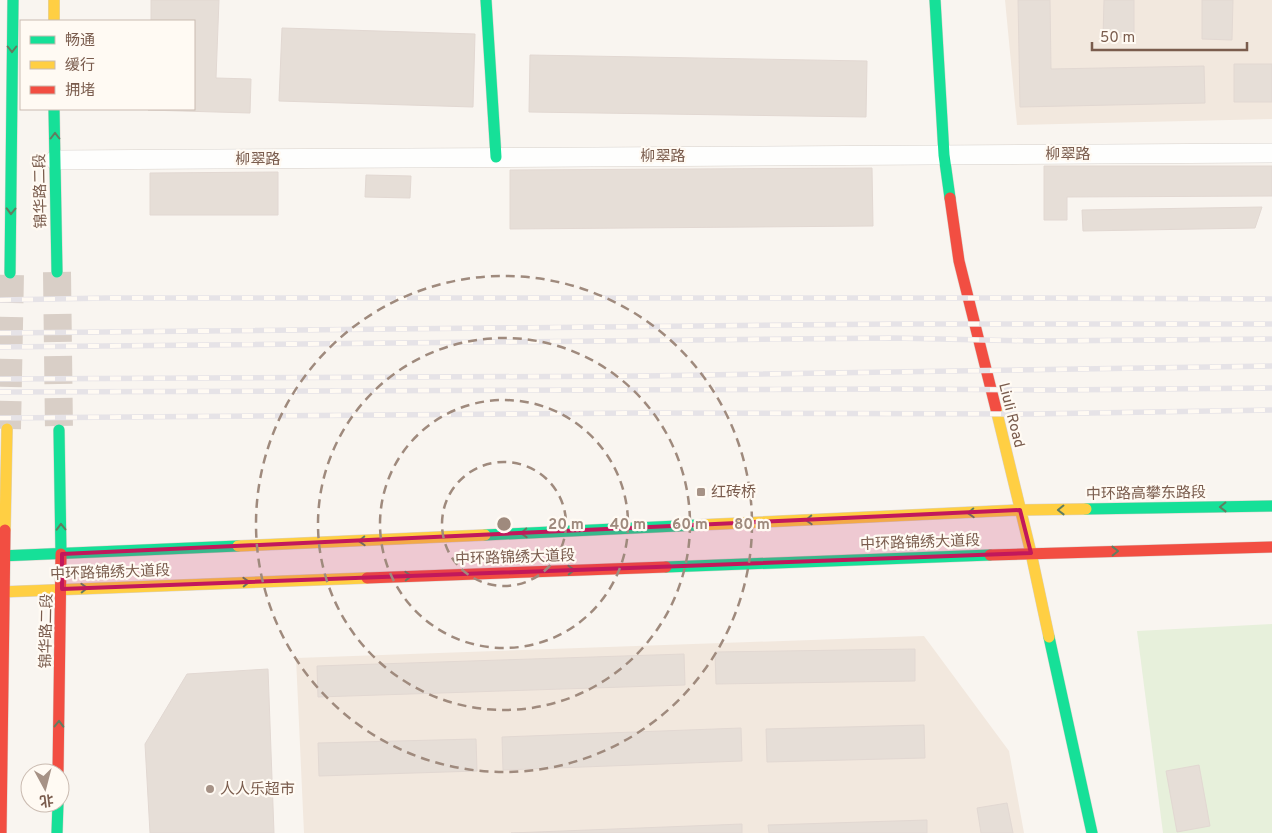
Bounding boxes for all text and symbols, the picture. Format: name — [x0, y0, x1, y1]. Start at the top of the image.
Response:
legend — [20, 20, 195, 110]
scale bar — [1092, 20, 1247, 52]
text: 50 m — [1100, 29, 1135, 48]
text: 畅通 — [65, 32, 95, 51]
one-way arrow — [7, 45, 17, 53]
text: 缓行 — [65, 57, 95, 76]
text: 拥堵 — [65, 82, 95, 101]
one-way arrow — [50, 131, 60, 139]
street label: 柳翠路 — [1045, 146, 1091, 165]
street label: 柳翠路 — [640, 148, 686, 167]
street label: 柳翠路 — [235, 151, 281, 170]
street label: 锦华路二段 — [30, 153, 52, 229]
one-way arrow — [6, 208, 16, 215]
street label: Liuli Road — [993, 381, 1028, 450]
street label: 中环路高攀东路段 — [1086, 483, 1206, 505]
place label: 红砖桥 — [711, 484, 756, 503]
marker: 红砖桥 — [695, 486, 707, 498]
one-way arrow — [1219, 501, 1227, 512]
one-way arrow — [1057, 504, 1065, 515]
one-way arrow — [967, 507, 975, 518]
centre of rings — [495, 515, 513, 533]
one-way arrow — [804, 515, 812, 525]
text: 20 m — [548, 516, 584, 535]
text: 40 m — [610, 516, 646, 535]
text: 60 m — [672, 516, 708, 535]
text: 80 m — [734, 516, 770, 535]
one-way arrow — [56, 523, 66, 530]
one-way arrow — [520, 528, 528, 539]
street label: 中环路锦绣大道段 — [860, 532, 980, 555]
one-way arrow — [357, 535, 365, 546]
one-way arrow — [1111, 546, 1119, 556]
street label: 中环路锦绣大道段 — [455, 547, 575, 570]
street label: 中环路锦绣大道段 — [50, 562, 170, 585]
one-way arrow — [568, 565, 575, 575]
one-way arrow — [405, 571, 413, 581]
one-way arrow — [242, 577, 250, 587]
one-way arrow — [80, 583, 88, 593]
street label: 锦华路二段 — [36, 593, 58, 669]
one-way arrow — [54, 720, 64, 728]
north arrow — [20, 763, 70, 813]
place label: 人人乐超市 — [220, 781, 295, 800]
marker: 人人乐超市 — [204, 783, 216, 795]
text: 北 — [38, 790, 54, 809]

